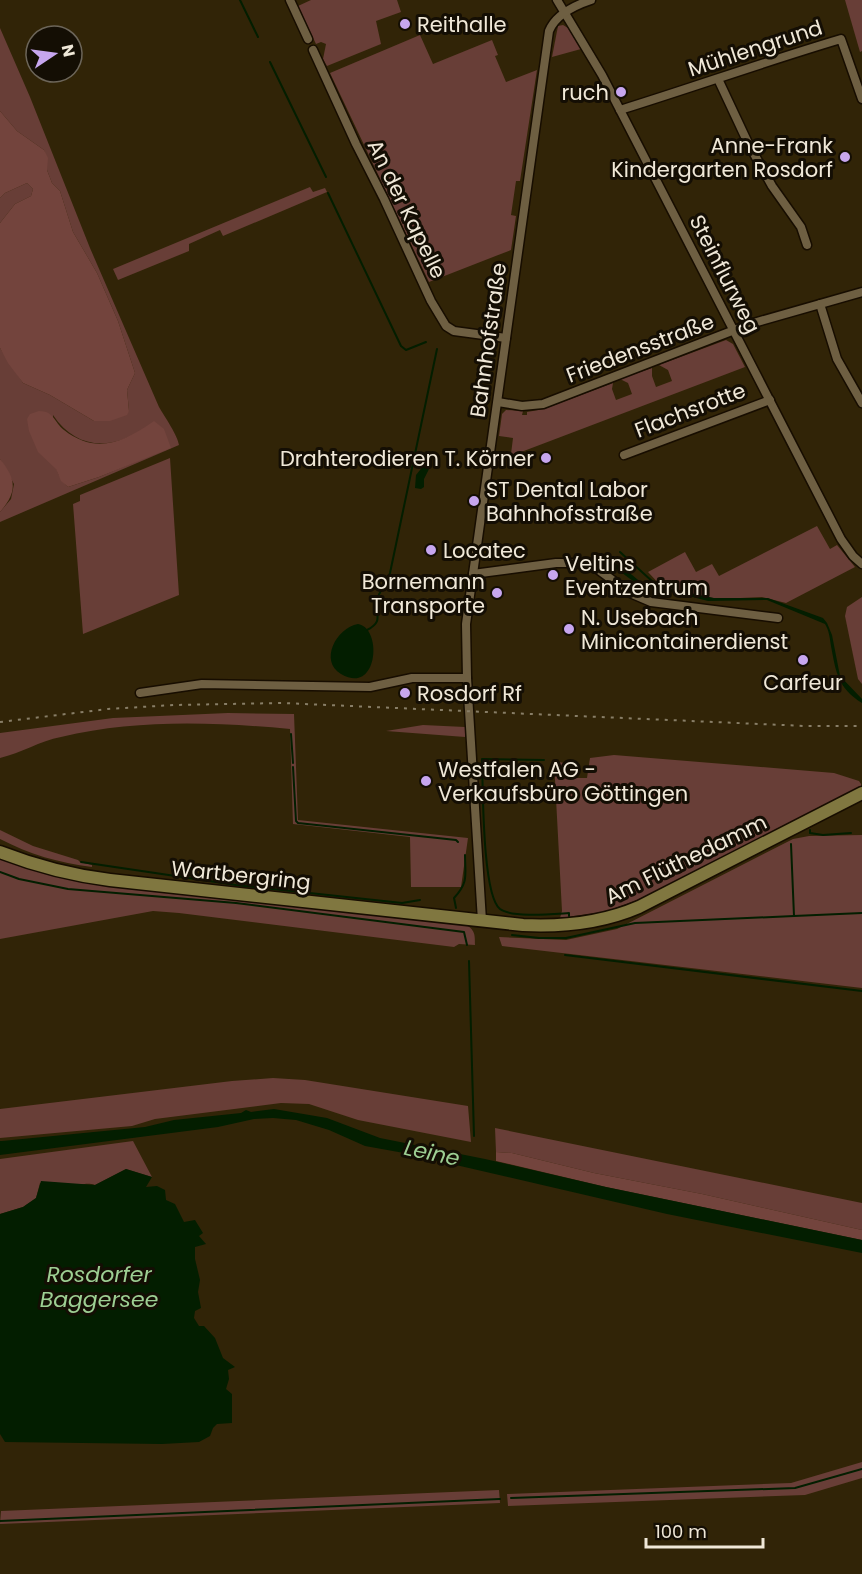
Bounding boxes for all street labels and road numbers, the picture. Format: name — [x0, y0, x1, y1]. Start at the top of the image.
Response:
street label: Mühlengrund — [684, 13, 826, 83]
street label: An der Kapelle — [361, 135, 453, 283]
street label: Steinflurweg — [683, 210, 767, 338]
street label: Bahnhofstraße — [463, 261, 513, 419]
street label: Friedensstraße — [562, 306, 718, 390]
street label: Flachsrotte — [630, 376, 750, 444]
street label: Am Flüthedamm — [600, 807, 772, 911]
street label: Wartbergring — [170, 853, 312, 897]

